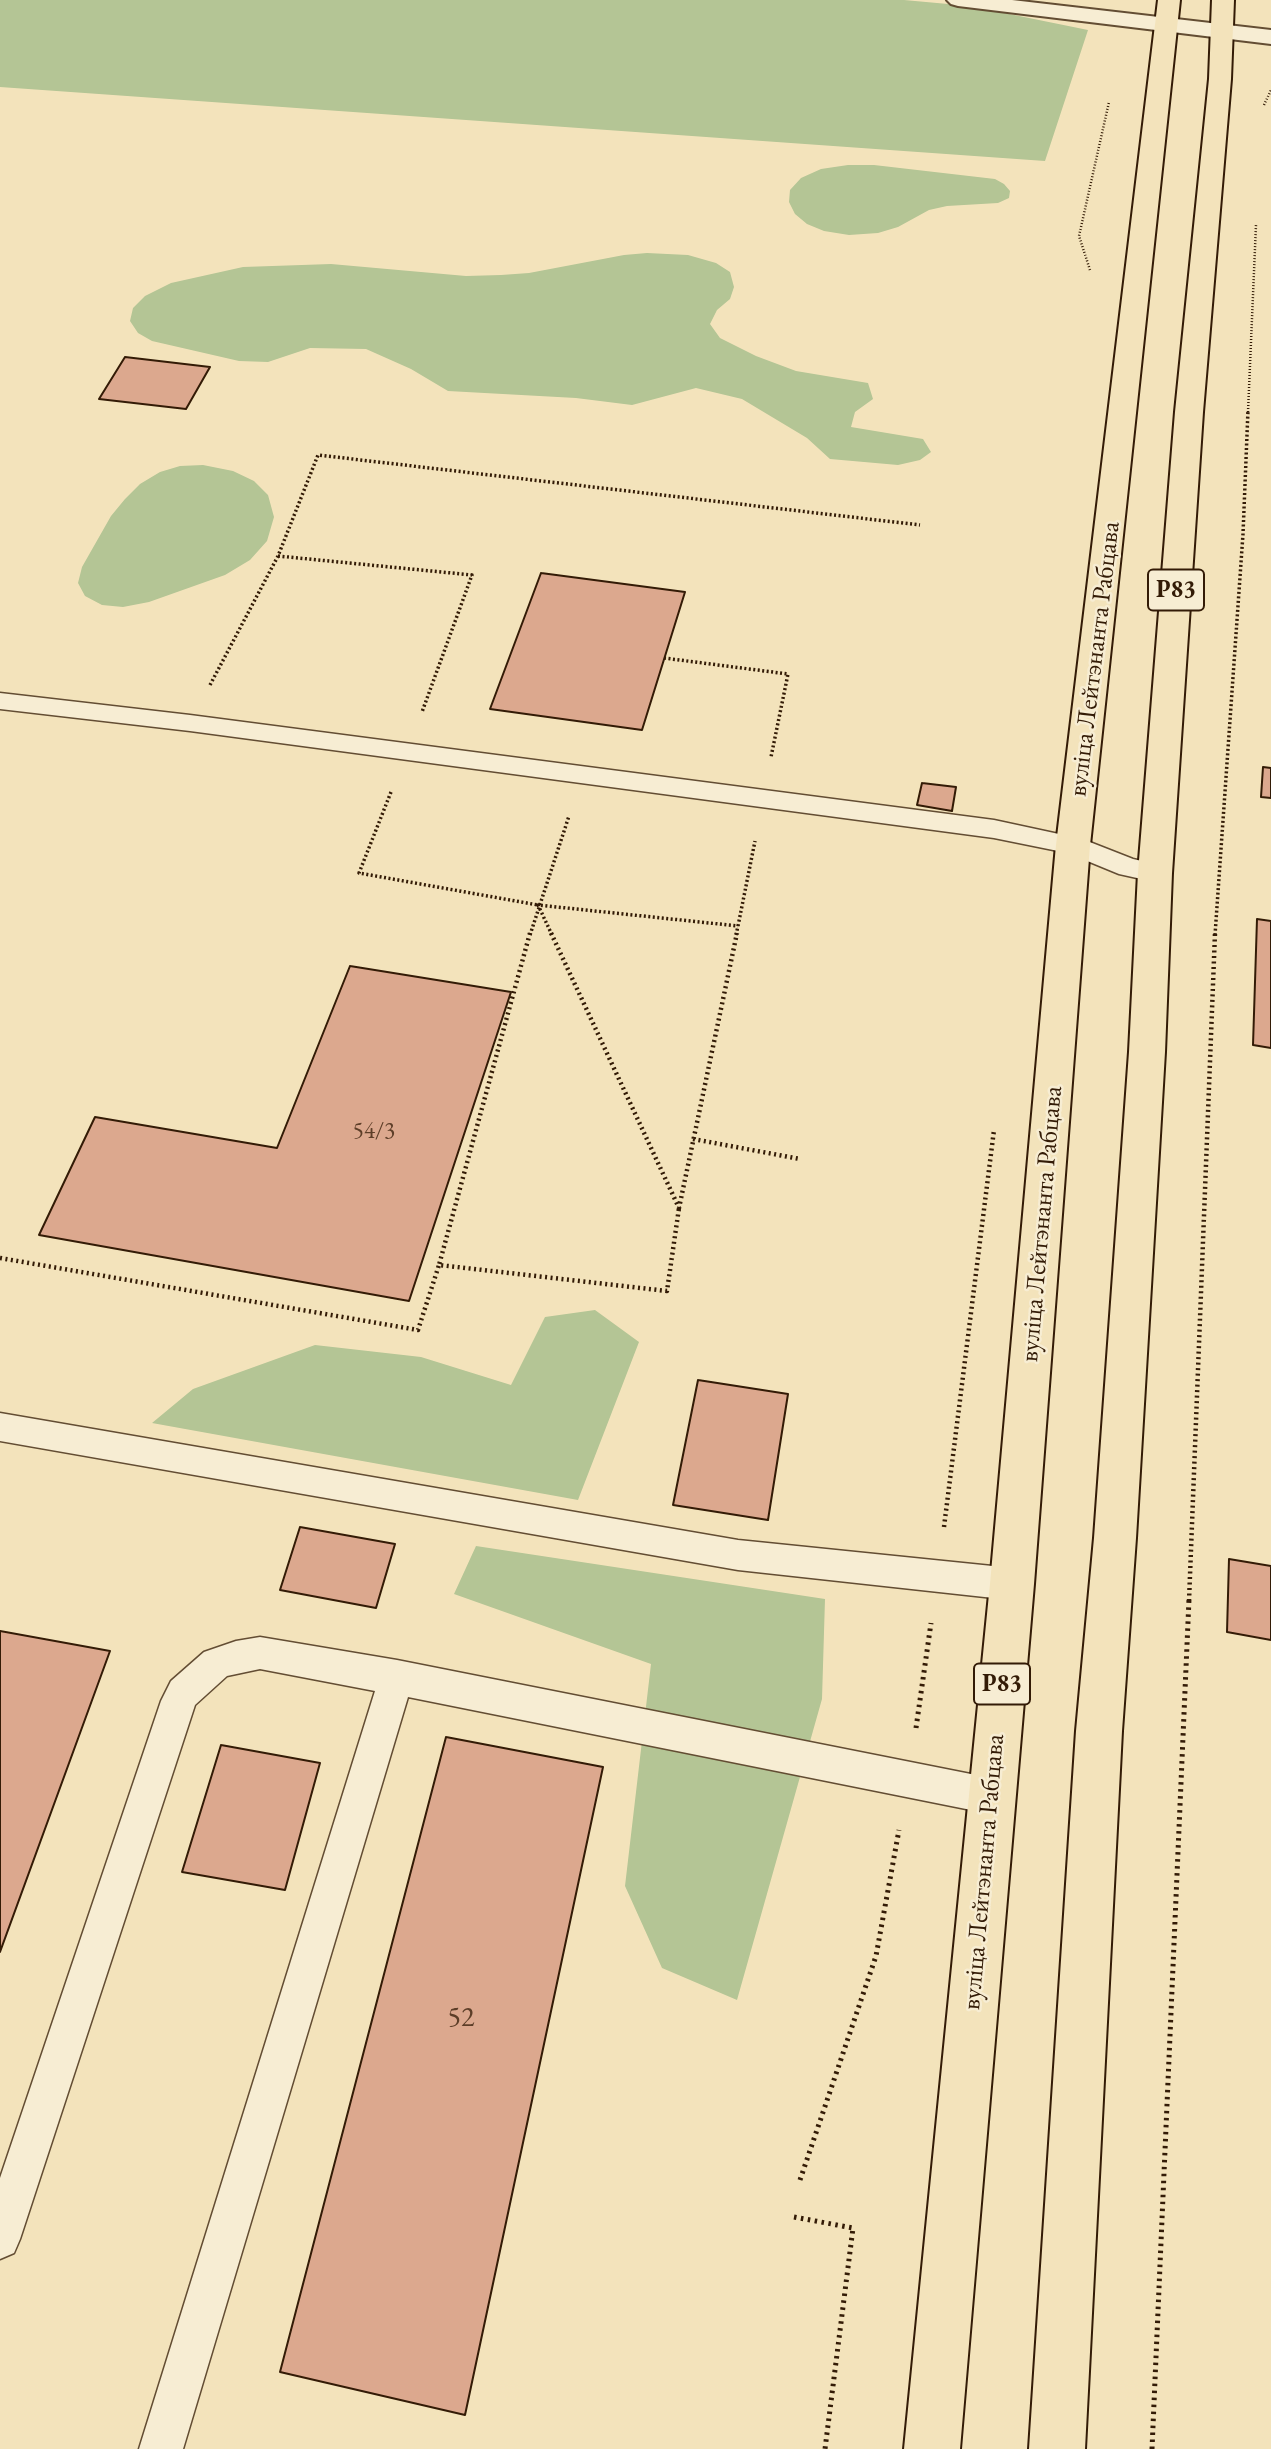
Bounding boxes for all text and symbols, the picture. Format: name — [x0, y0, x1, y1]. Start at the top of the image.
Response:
street label: вуліца Лейтэнанта Рабцава — [1063, 520, 1127, 798]
road number: Р83 — [1148, 570, 1204, 610]
street label: вуліца Лейтэнанта Рабцава — [1014, 1085, 1070, 1363]
house number: 54/3 — [353, 1118, 395, 1146]
road number: Р83 — [974, 1664, 1030, 1704]
street label: вуліца Лейтэнанта Рабцава — [956, 1733, 1012, 2011]
house number: 52 — [448, 2001, 474, 2035]

